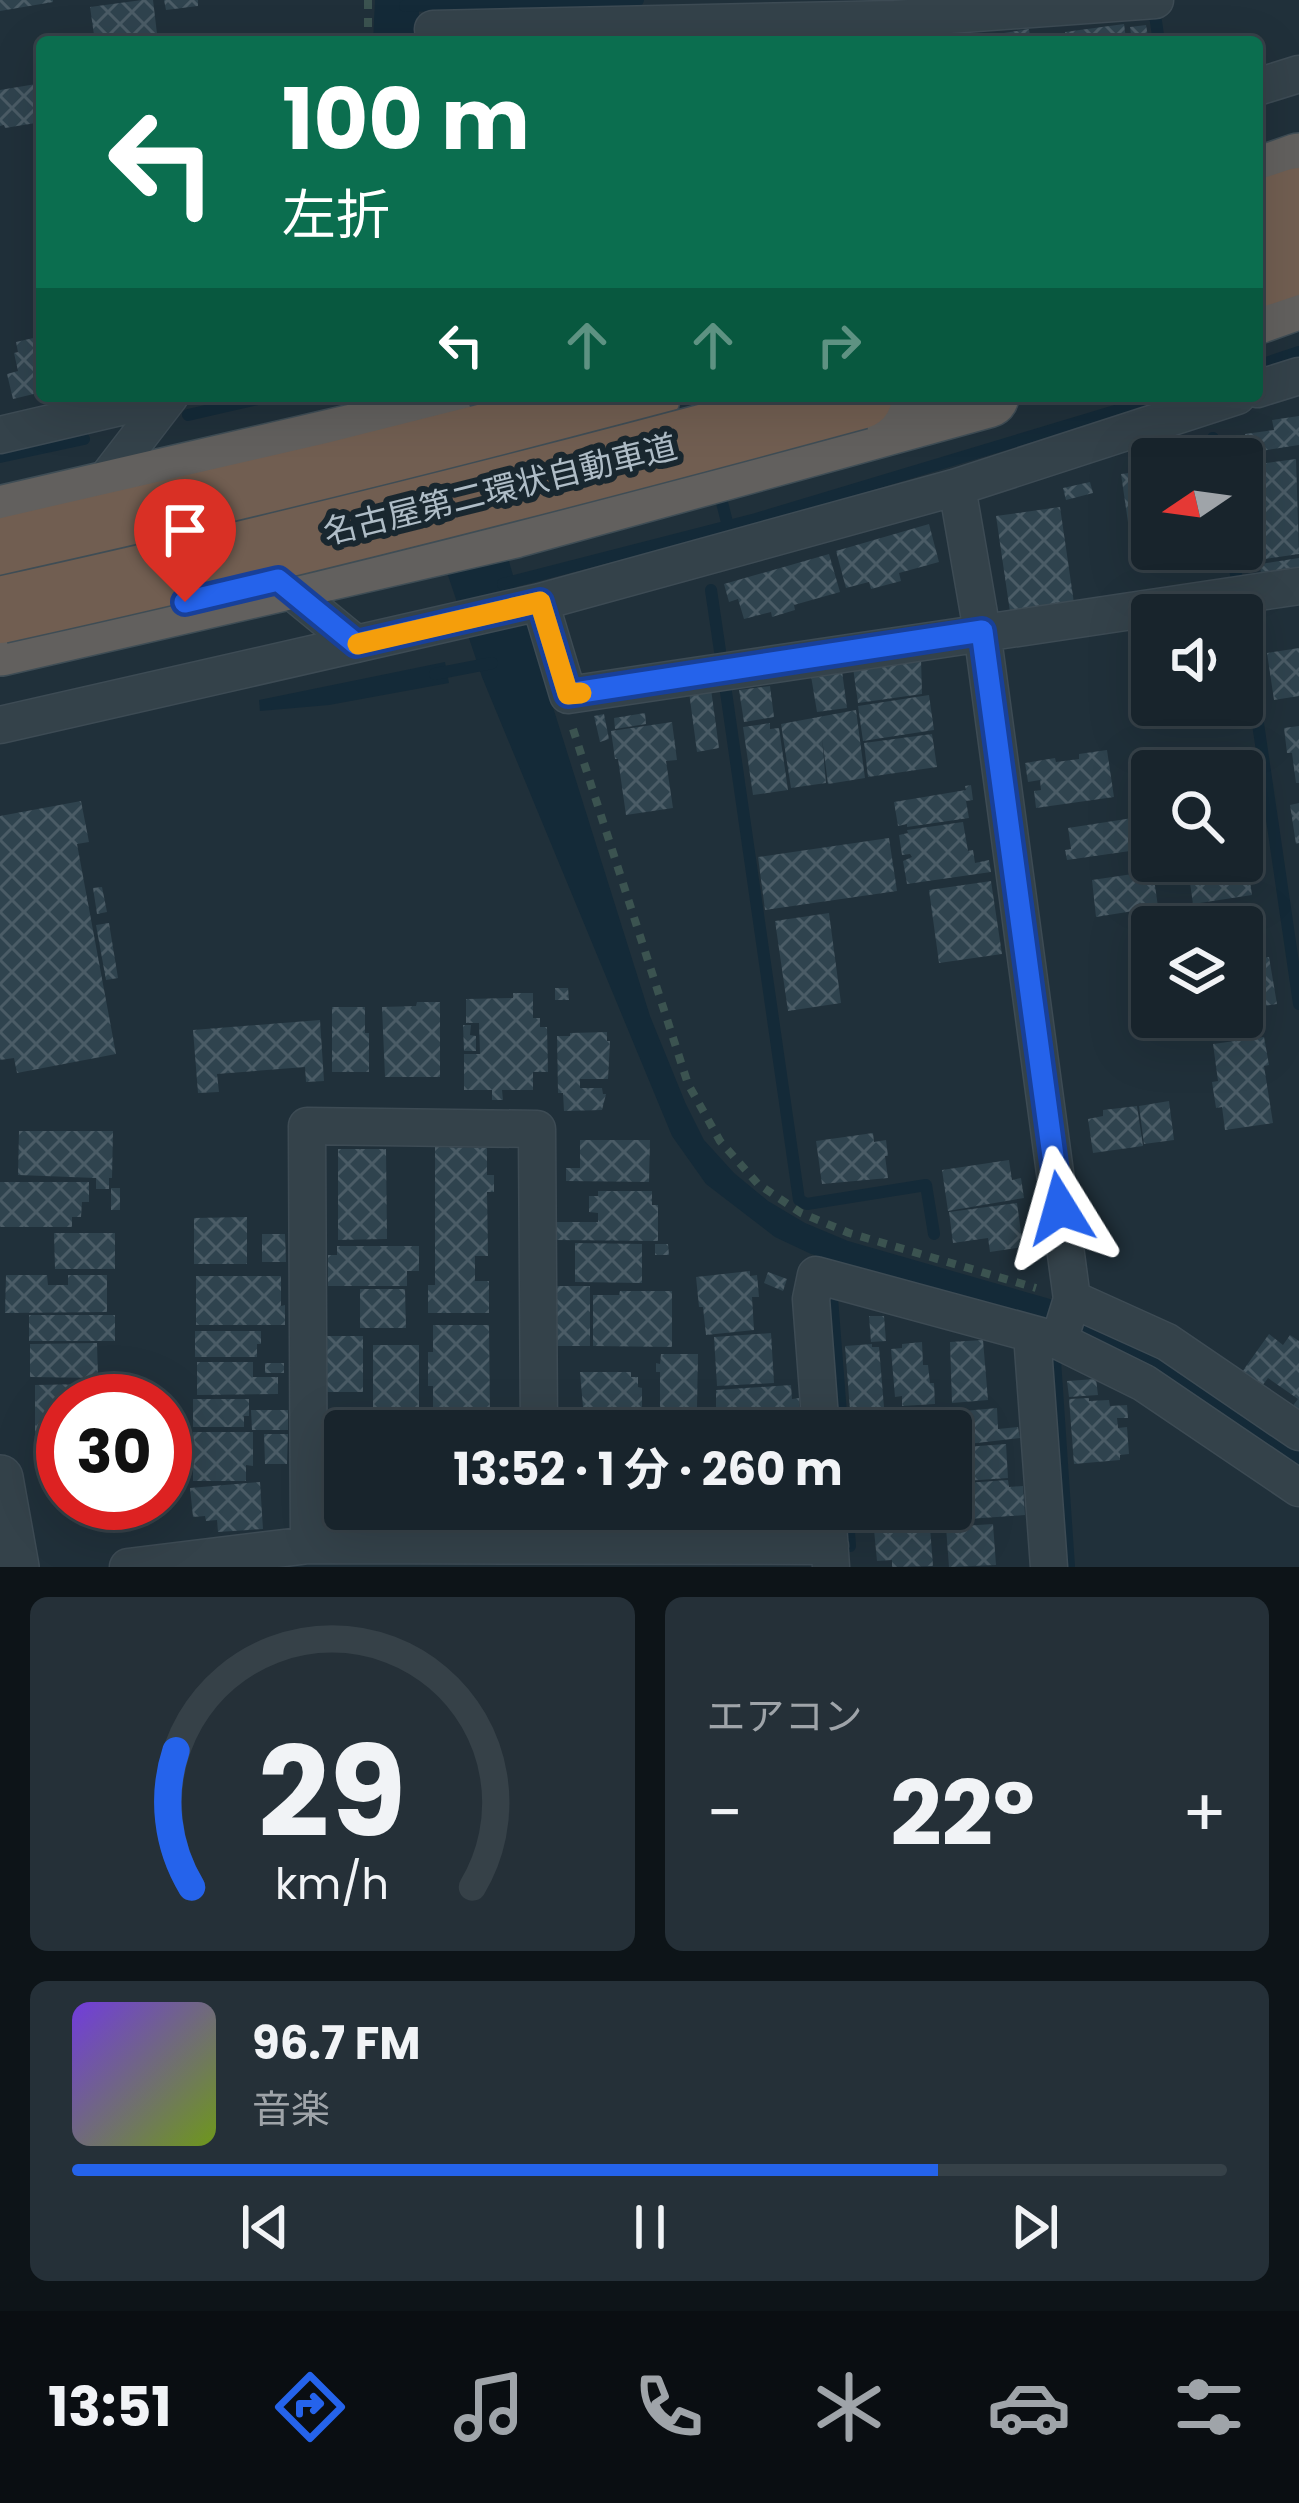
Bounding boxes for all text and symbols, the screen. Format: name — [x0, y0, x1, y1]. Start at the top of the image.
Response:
text: 100 m — [282, 61, 530, 178]
icon: left — [84, 84, 240, 240]
text: 左折 — [282, 177, 390, 253]
icon: left — [428, 312, 494, 378]
icon: ahead — [554, 312, 620, 378]
icon: ahead — [680, 312, 746, 378]
icon: right — [806, 312, 872, 378]
street label: 名古屋第二環状自動車道 — [318, 423, 682, 556]
north arrow — [1131, 438, 1263, 570]
map controls — [1131, 438, 1263, 1038]
pin — [134, 479, 236, 602]
icon: arrive — [152, 497, 218, 563]
button: sound — [1131, 594, 1263, 726]
button: search — [1131, 750, 1263, 882]
button: layers — [1131, 906, 1263, 1038]
position arrow — [997, 1145, 1123, 1271]
speed limit sign: 30 — [36, 1374, 192, 1530]
text: 13:52 · 1 分 · 260 m — [453, 1438, 843, 1501]
text: エアコン — [707, 1689, 863, 1744]
text: 29 — [258, 1705, 406, 1880]
text: 22° — [890, 1750, 1035, 1877]
text: − — [707, 1767, 743, 1859]
text: + — [1182, 1767, 1227, 1859]
text: km/h — [275, 1854, 389, 1914]
text: 96.7 FM — [252, 2012, 421, 2075]
text: 音楽 — [252, 2082, 330, 2137]
icon: previous — [232, 2194, 298, 2260]
icon: pause — [617, 2194, 683, 2260]
icon: next — [1002, 2194, 1068, 2260]
icon: directions — [268, 2365, 352, 2449]
icon: music — [447, 2365, 531, 2449]
icon: phone — [627, 2365, 711, 2449]
icon: climate — [807, 2365, 891, 2449]
icon: car — [987, 2365, 1071, 2449]
icon: filters — [1167, 2365, 1251, 2449]
text: 13:51 — [48, 2369, 172, 2445]

